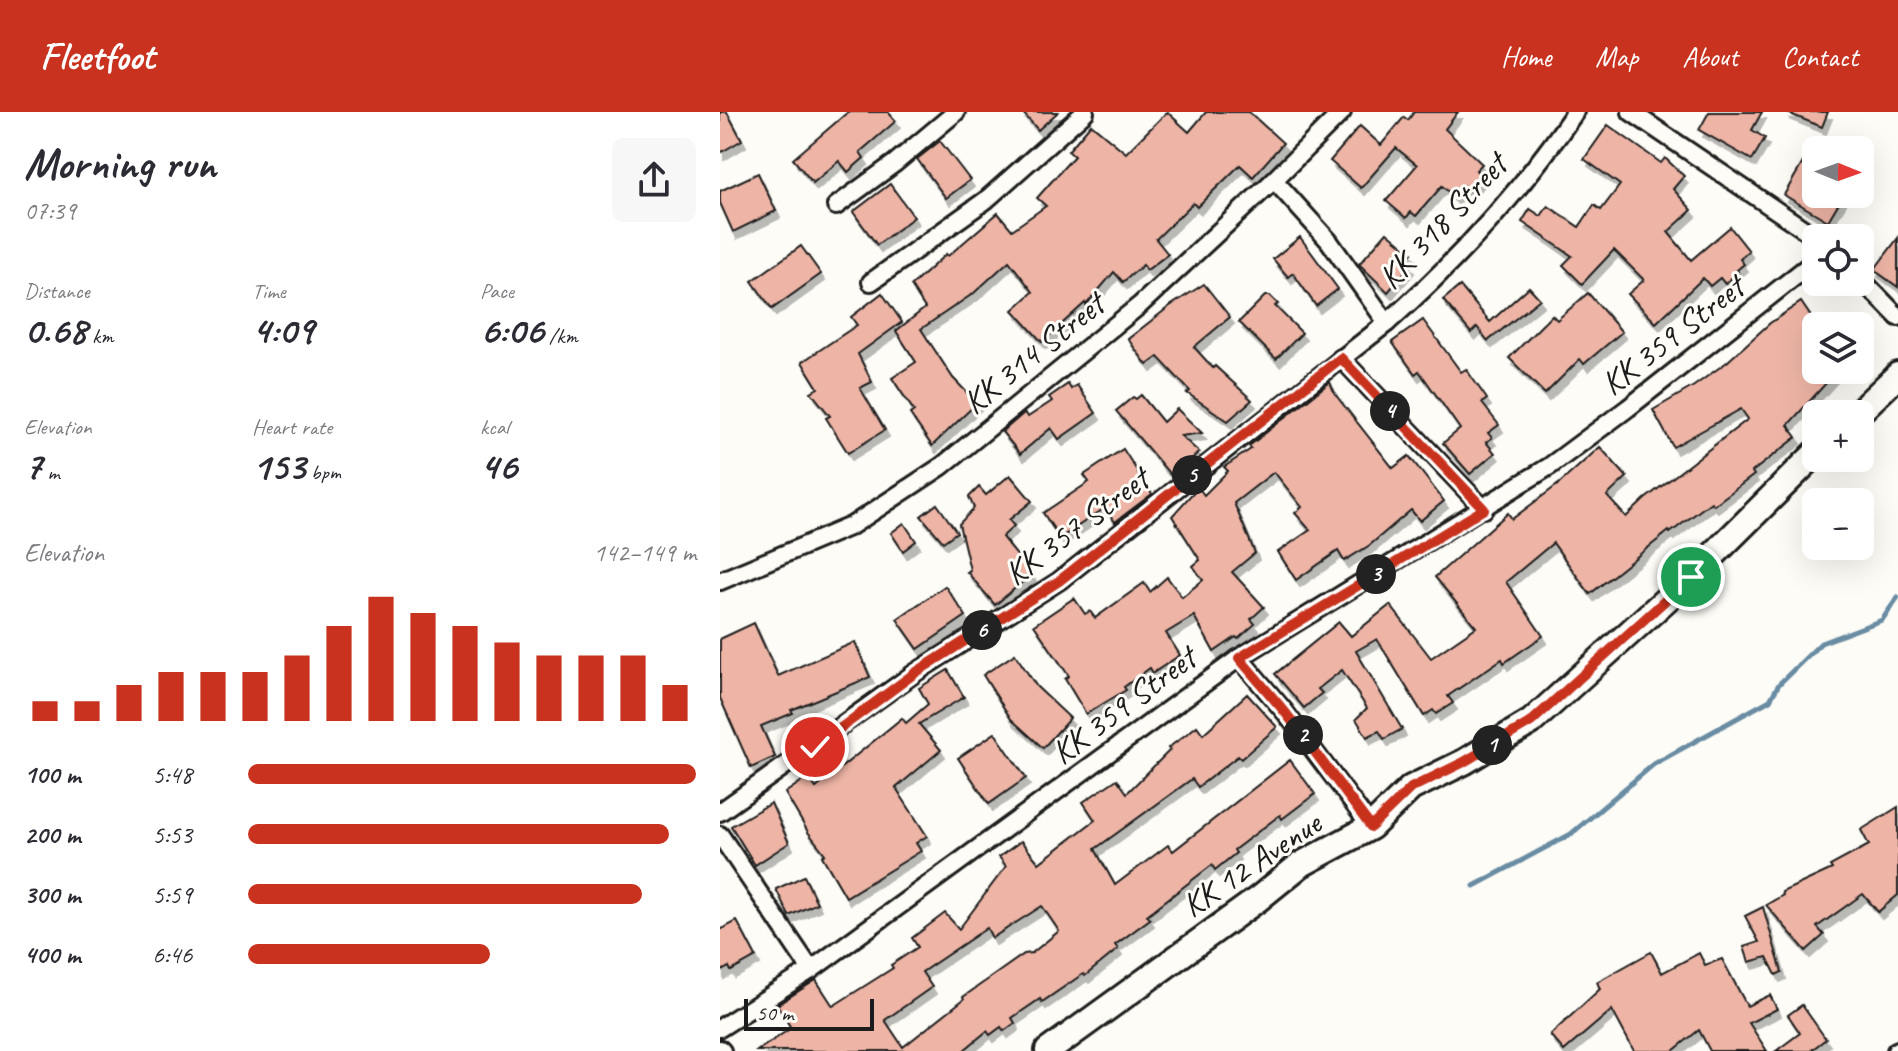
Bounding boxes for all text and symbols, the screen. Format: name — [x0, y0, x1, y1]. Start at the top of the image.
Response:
text: Fleetfoot — [40, 33, 155, 80]
text: Home — [1501, 39, 1551, 74]
text: Map — [1595, 39, 1638, 74]
text: About — [1682, 39, 1738, 74]
text: Contact — [1782, 39, 1858, 74]
text: Morning run — [24, 136, 216, 191]
north arrow — [1802, 136, 1874, 208]
map controls — [1802, 136, 1874, 560]
button: share — [612, 138, 696, 222]
street label: KK 318 Street — [1368, 141, 1519, 298]
text: 07:39 — [24, 194, 76, 227]
button: locate — [1802, 224, 1874, 296]
street label: KK 359 Street — [1592, 263, 1756, 404]
text: Distance — [24, 277, 90, 305]
text: Time — [252, 277, 286, 305]
text: Pace — [480, 277, 514, 305]
street label: KK 314 Street — [953, 280, 1116, 423]
text: 0.68 — [24, 305, 87, 355]
text: 4:09 — [252, 305, 313, 355]
text: 6:06 — [480, 305, 544, 355]
button: layers — [1802, 312, 1874, 384]
text: km — [87, 322, 114, 350]
text: /km — [544, 322, 578, 350]
pin: 4 — [1370, 391, 1410, 431]
text: 4 — [1385, 397, 1395, 425]
button: + — [1802, 400, 1874, 472]
text: Elevation — [24, 413, 92, 441]
text: Heart rate — [252, 413, 332, 441]
text: kcal — [480, 413, 509, 441]
text: 7 — [24, 441, 42, 491]
text: 153 — [252, 441, 305, 491]
text: 46 — [480, 441, 517, 491]
street label: KK 357 Street — [995, 455, 1161, 594]
pin: 5 — [1172, 455, 1212, 495]
text: m — [42, 458, 60, 486]
text: bpm — [305, 458, 341, 486]
text: 5 — [1187, 461, 1197, 489]
button: − — [1802, 488, 1874, 560]
text: Elevation — [24, 536, 104, 569]
text: 142–149 m — [593, 536, 696, 569]
pin — [1657, 543, 1725, 611]
pin: 3 — [1356, 554, 1396, 594]
icon: arrive — [1669, 555, 1713, 599]
text: 3 — [1371, 560, 1381, 588]
pin: 6 — [962, 610, 1002, 650]
text: 6 — [977, 616, 987, 644]
street label: KK 359 Street — [1042, 634, 1208, 773]
pin — [781, 713, 849, 781]
pin: 2 — [1283, 715, 1323, 755]
text: 2 — [1298, 721, 1308, 749]
icon: check — [793, 725, 837, 769]
pin: 1 — [1472, 725, 1512, 765]
text: 1 — [1487, 731, 1497, 759]
text: 100 m — [24, 758, 80, 791]
text: 5:48 — [152, 758, 192, 791]
street label: KK 12 Avenue — [1173, 801, 1331, 926]
text: 200 m — [24, 818, 80, 851]
text: 5:53 — [152, 818, 192, 851]
text: 300 m — [24, 878, 80, 911]
text: 5:59 — [152, 878, 192, 911]
text: 400 m — [24, 938, 80, 971]
text: 6:46 — [152, 938, 192, 971]
scale bar — [744, 995, 874, 1031]
text: 50 m — [756, 999, 793, 1027]

